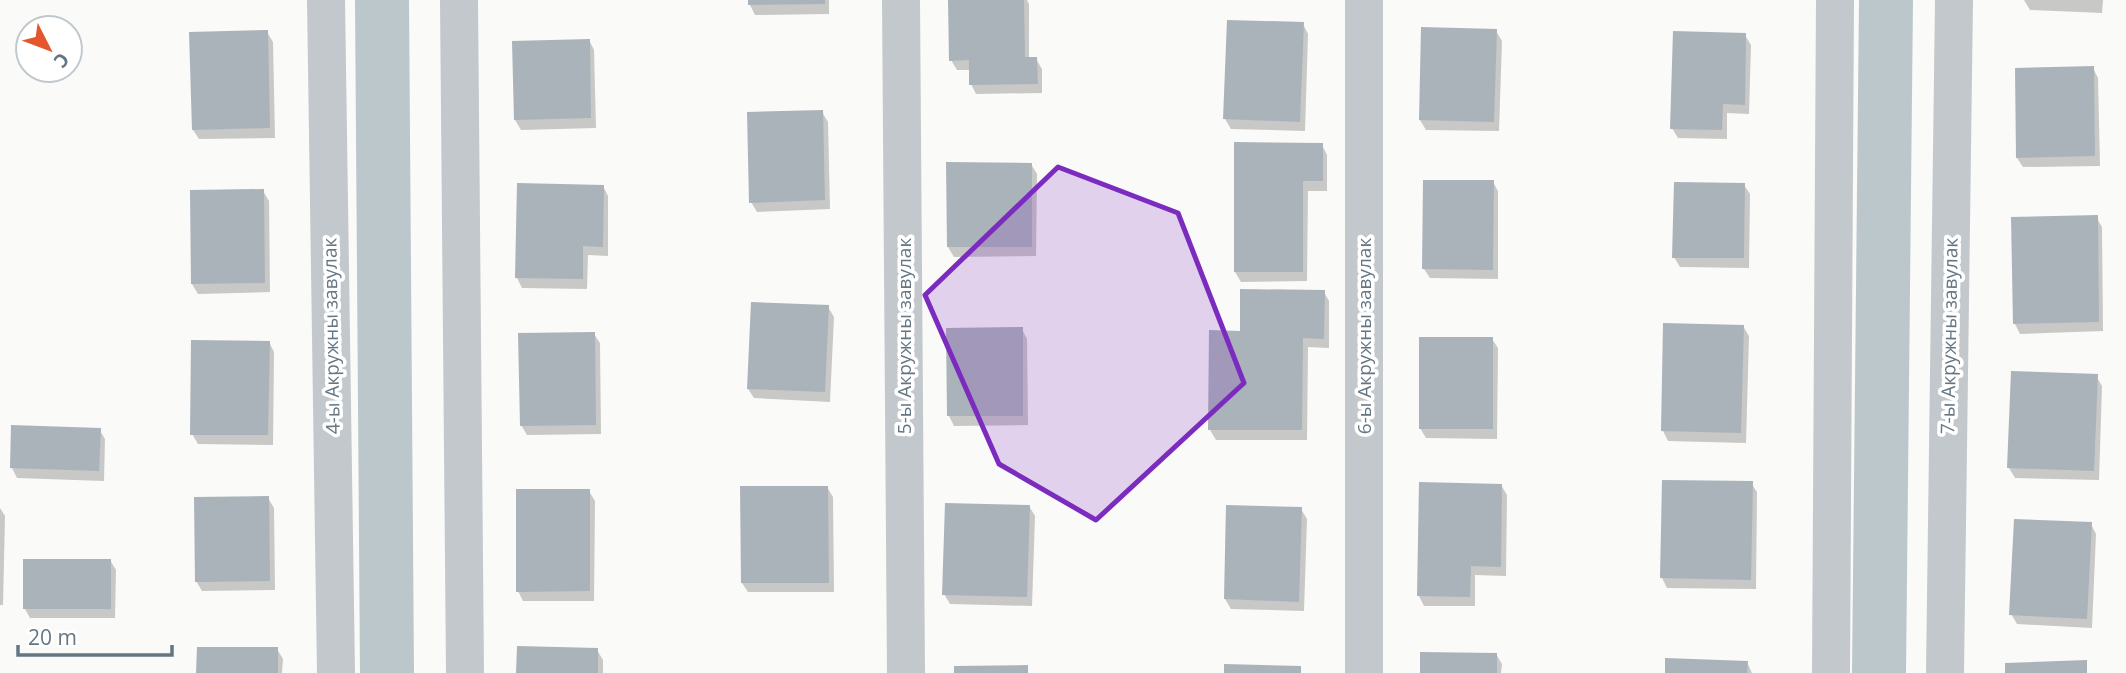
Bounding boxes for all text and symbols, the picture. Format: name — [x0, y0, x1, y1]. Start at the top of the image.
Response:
north arrow — [14, 14, 84, 84]
text: С — [48, 47, 75, 74]
street label: 4-ы Акружны завулак — [316, 237, 346, 434]
street label: 7-ы Акружны завулак — [1934, 237, 1964, 434]
street label: 5-ы Акружны завулак — [891, 238, 917, 434]
street label: 6-ы Акружны завулак — [1351, 238, 1377, 434]
scale bar — [18, 614, 172, 658]
text: 20 m — [28, 623, 77, 651]

